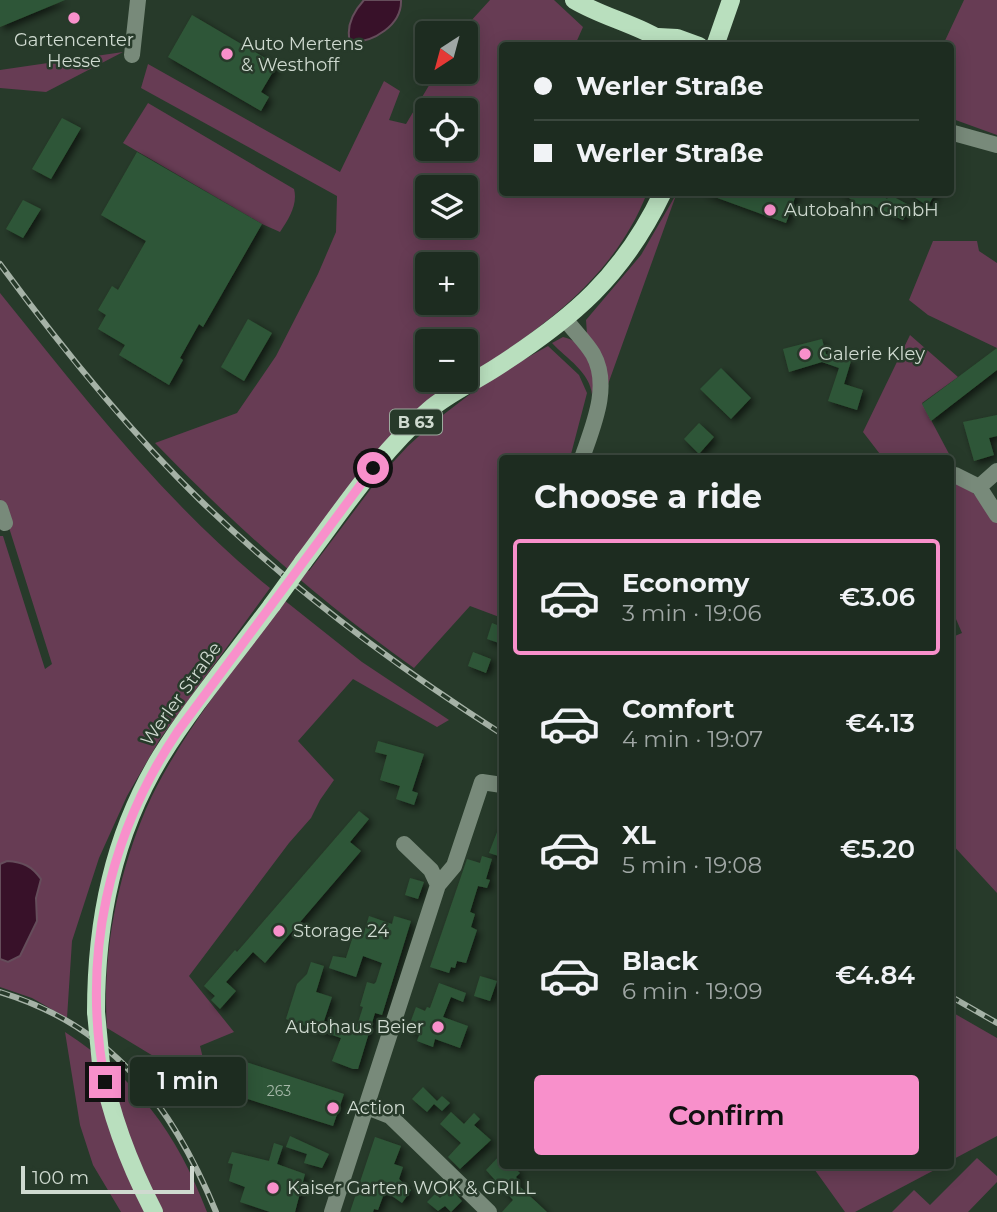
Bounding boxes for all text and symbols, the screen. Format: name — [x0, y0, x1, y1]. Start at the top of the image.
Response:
marker: Gartencenter Hesse — [66, 10, 82, 26]
north arrow — [415, 21, 478, 84]
map controls — [415, 21, 478, 392]
place label: Gartencenter Hesse — [14, 29, 134, 72]
place label: Auto Mertens & Westhoff — [241, 33, 363, 76]
marker: Auto Mertens & Westhoff — [219, 46, 235, 62]
text: Werler Straße — [576, 70, 764, 102]
button: locate — [415, 98, 478, 161]
text: Werler Straße — [576, 137, 764, 169]
button: layers — [415, 175, 478, 238]
place label: Autobahn GmbH — [784, 199, 939, 221]
marker: Autobahn GmbH — [762, 202, 778, 218]
button: + — [415, 252, 478, 315]
button: − — [415, 329, 478, 392]
place label: Galerie Kley — [819, 343, 925, 365]
marker: Galerie Kley — [797, 346, 813, 362]
road number: B 63 — [390, 410, 442, 434]
route start — [357, 452, 389, 484]
text: Choose a ride — [534, 477, 762, 516]
icon: car — [538, 566, 601, 629]
text: Economy — [622, 567, 749, 599]
text: €3.06 — [839, 581, 915, 613]
text: 3 min · 19:06 — [622, 599, 761, 627]
street label: Werler Straße — [136, 638, 226, 750]
icon: car — [538, 692, 601, 755]
text: Comfort — [622, 693, 734, 725]
text: €4.13 — [845, 707, 915, 739]
text: 4 min · 19:07 — [622, 725, 763, 753]
icon: car — [538, 818, 601, 881]
text: XL — [622, 819, 656, 851]
text: €5.20 — [840, 833, 915, 865]
text: 5 min · 19:08 — [622, 851, 762, 879]
place label: Storage 24 — [293, 920, 389, 942]
marker: Storage 24 — [271, 923, 287, 939]
icon: car — [538, 944, 601, 1007]
text: Black — [622, 945, 698, 977]
text: €4.84 — [835, 959, 915, 991]
text: 6 min · 19:09 — [622, 977, 762, 1005]
place label: Autohaus Beier — [285, 1016, 424, 1038]
marker: Autohaus Beier — [430, 1019, 446, 1035]
callout: 1 min — [130, 1058, 245, 1106]
route end — [89, 1066, 121, 1098]
text: 1 min — [157, 1067, 219, 1095]
button: Confirm — [534, 1075, 919, 1155]
house number: 263 — [267, 1082, 291, 1100]
place label: Action — [347, 1097, 406, 1119]
marker: Action — [325, 1100, 341, 1116]
scale bar — [21, 1163, 194, 1195]
text: 100 m — [32, 1166, 89, 1189]
place label: Kaiser Garten WOK & GRILL — [287, 1177, 536, 1199]
marker: Kaiser Garten WOK & GRILL — [265, 1180, 281, 1196]

